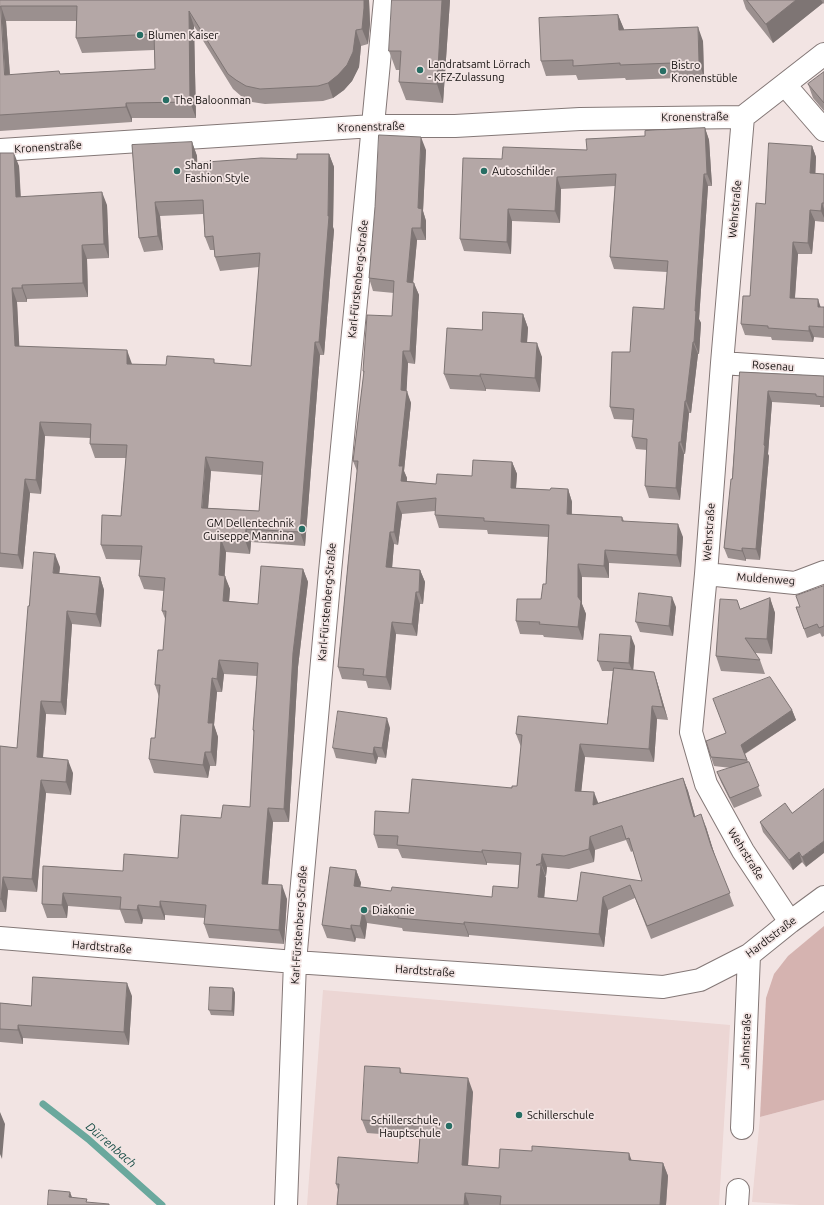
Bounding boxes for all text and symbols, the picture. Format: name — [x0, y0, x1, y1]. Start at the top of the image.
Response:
place label: Blumen Kaiser — [148, 28, 219, 42]
marker: Blumen Kaiser — [135, 30, 145, 40]
place label: Landratsamt Lörrach - KFZ-Zulassung — [428, 57, 530, 83]
place label: Bistro Kronenstüble — [671, 58, 738, 84]
marker: Landratsamt Lörrach - KFZ-Zulassung — [415, 65, 425, 75]
marker: Bistro Kronenstüble — [658, 66, 668, 76]
place label: The Baloonman — [174, 93, 251, 107]
marker: The Baloonman — [161, 95, 171, 105]
street label: Kronenstraße — [661, 110, 729, 124]
street label: Kronenstraße — [337, 119, 405, 135]
street label: Kronenstraße — [14, 138, 82, 156]
place label: Shani Fashion Style — [185, 158, 249, 184]
place label: Autoschilder — [492, 164, 555, 178]
marker: Shani Fashion Style — [172, 166, 182, 176]
marker: Autoschilder — [479, 166, 489, 176]
street label: Wehrstraße — [726, 179, 744, 239]
street label: Karl-Fürstenberg-Straße — [345, 219, 371, 339]
street label: Rosenau — [751, 358, 795, 374]
street label: Wehrstraße — [700, 503, 718, 561]
place label: GM Dellentechnik Guiseppe Mannina — [203, 516, 294, 542]
marker: GM Dellentechnik Guiseppe Mannina — [297, 524, 307, 534]
street label: Karl-Fürstenberg-Straße — [315, 542, 339, 662]
street label: Muldenweg — [736, 570, 796, 588]
street label: Wehrstraße — [725, 826, 767, 882]
street label: Karl-Fürstenberg-Straße — [288, 865, 310, 985]
place label: Diakonie — [372, 903, 415, 917]
marker: Diakonie — [359, 905, 369, 915]
street label: Hardtstraße — [743, 914, 799, 960]
street label: Hardtstraße — [72, 938, 132, 956]
street label: Hardtstraße — [395, 962, 455, 980]
street label: Jahnstraße — [738, 1013, 754, 1069]
place label: Schillerschule — [527, 1108, 594, 1122]
marker: Schillerschule — [514, 1110, 524, 1120]
place label: Schillerschule, Hauptschule — [371, 1113, 441, 1139]
water label: Dürrenbach — [83, 1119, 139, 1171]
marker: Schillerschule, Hauptschule — [444, 1121, 454, 1131]

